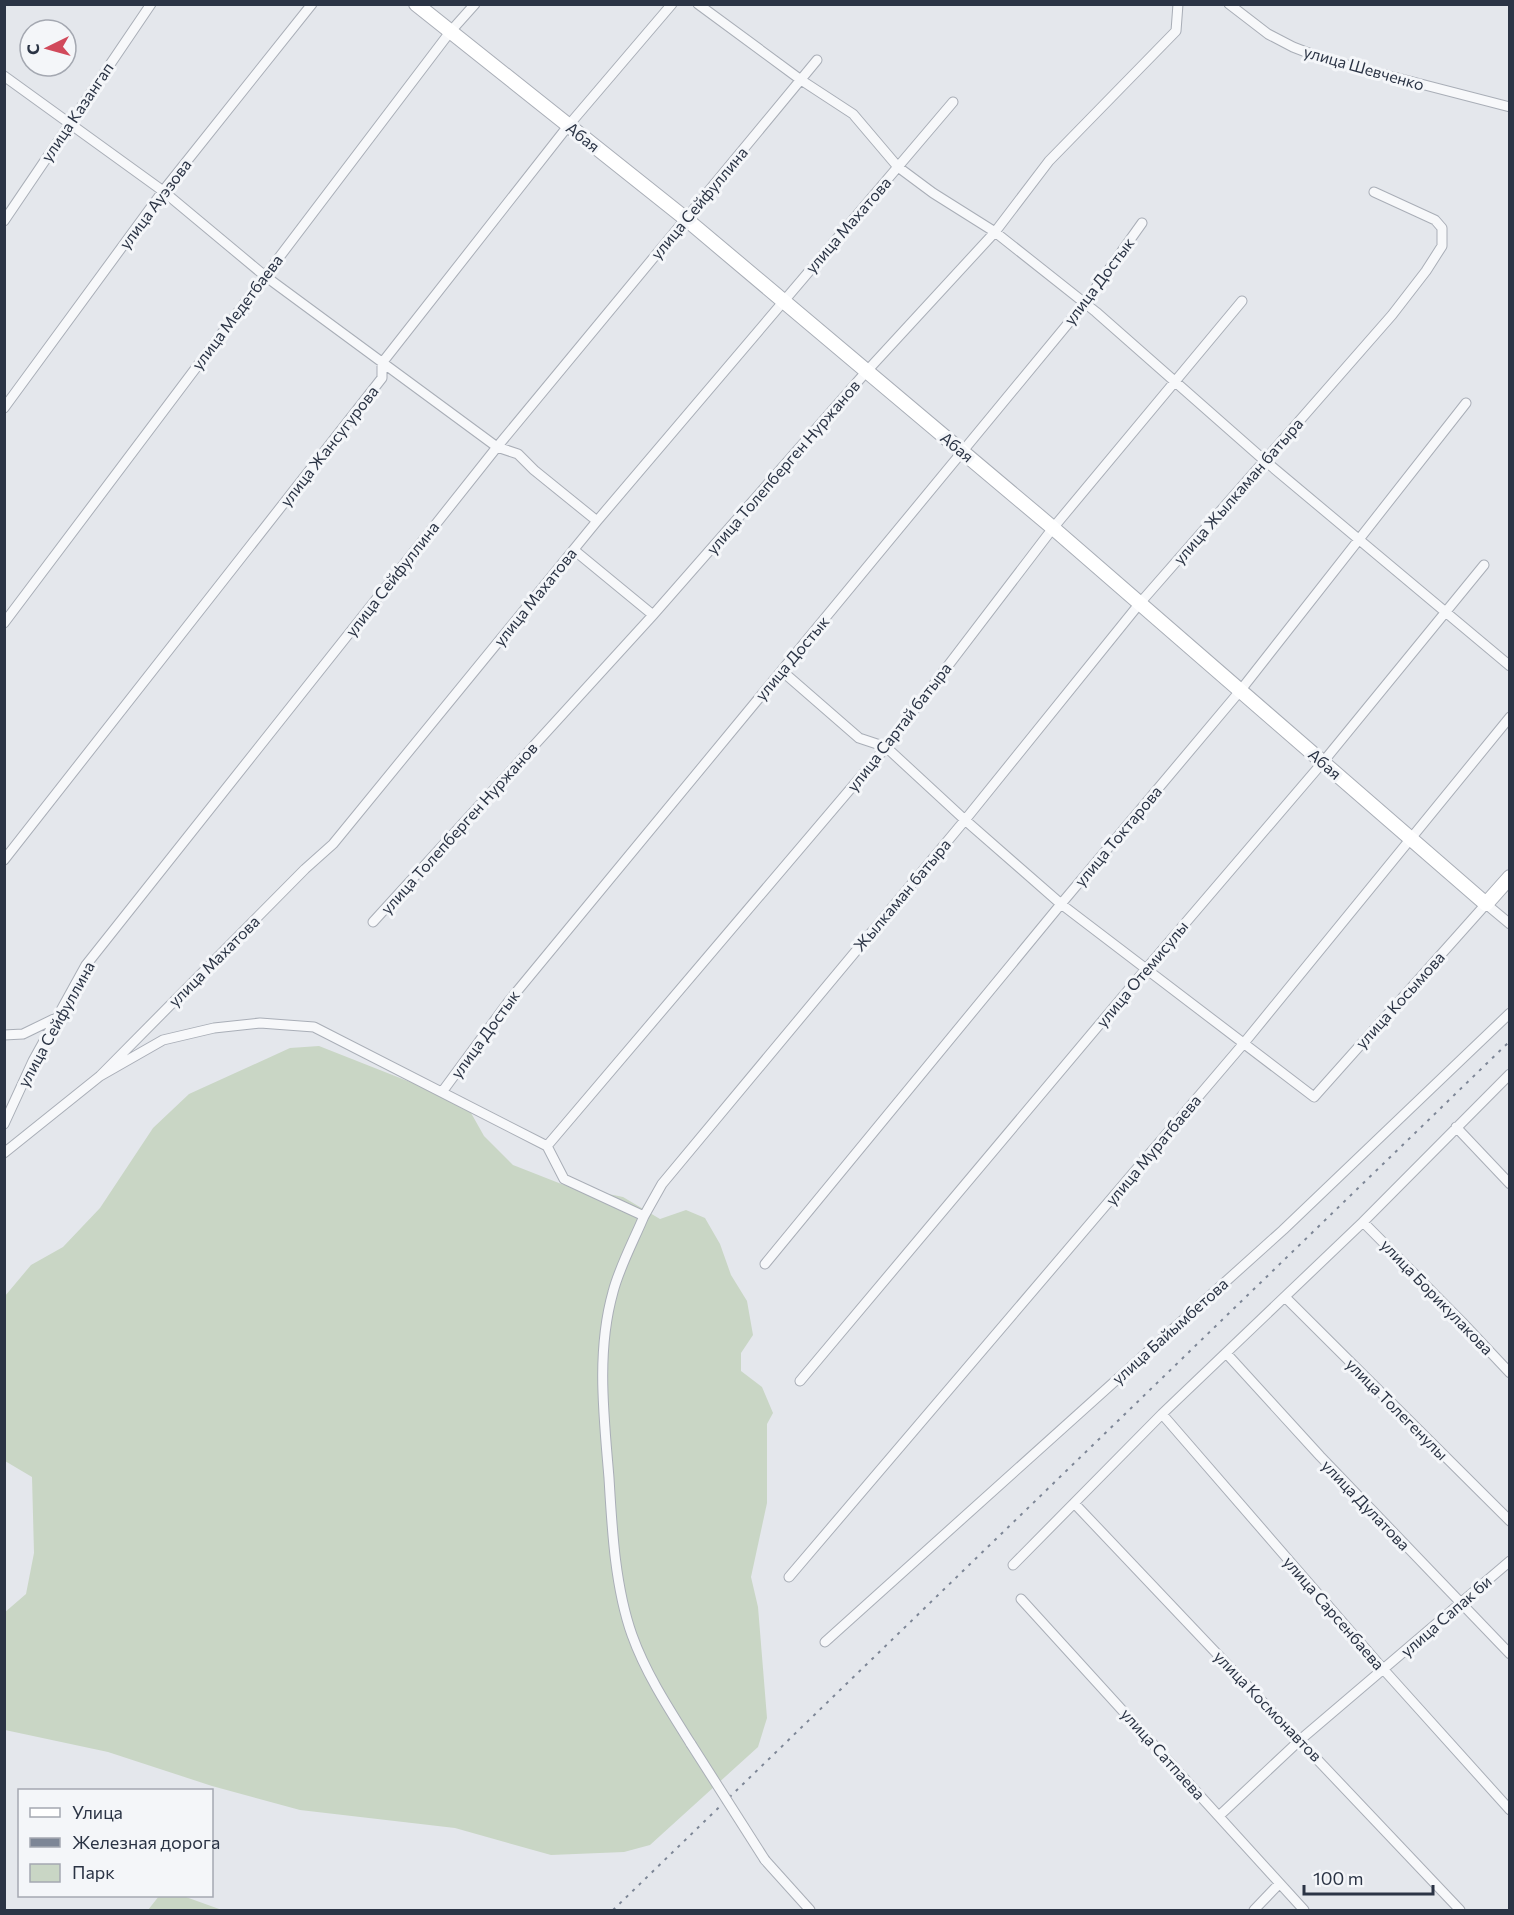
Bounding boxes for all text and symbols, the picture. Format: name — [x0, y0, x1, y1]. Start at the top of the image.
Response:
north arrow — [18, 18, 78, 78]
street label: улица Шевченко — [1302, 41, 1426, 94]
text: С — [23, 43, 42, 56]
street label: улица Казангап — [36, 59, 117, 165]
street label: Абая — [563, 118, 604, 156]
street label: улица Сейфуллина — [646, 143, 751, 263]
street label: улица Ауэзова — [115, 155, 195, 252]
street label: улица Махатова — [801, 173, 894, 277]
street label: улица Достык — [1060, 233, 1138, 328]
street label: улица Медетбаева — [187, 250, 286, 373]
street label: улица Толепберген Нуржанов — [702, 376, 863, 558]
street label: улица Жансугурова — [276, 382, 382, 510]
street label: улица Жылкаман батыра — [1169, 414, 1306, 568]
street label: Абая — [937, 427, 978, 466]
street label: улица Сейфуллина — [341, 517, 442, 640]
street label: улица Махатова — [489, 544, 580, 650]
street label: улица Достык — [751, 611, 833, 704]
street label: улица Сартай батыра — [842, 659, 955, 795]
street label: улица Толепберген Нуржанов — [376, 738, 541, 917]
street label: Абая — [1305, 744, 1346, 783]
street label: улица Токтарова — [1070, 782, 1165, 890]
street label: Жылкаман батыра — [849, 835, 954, 955]
street label: улица Махатова — [164, 911, 263, 1010]
street label: улица Отемисулы — [1092, 917, 1192, 1031]
street label: улица Косымова — [1351, 947, 1448, 1052]
street label: улица Сейфуллина — [13, 958, 98, 1090]
street label: улица Достык — [446, 985, 523, 1082]
street label: улица Муратбаева — [1101, 1091, 1204, 1209]
street label: улица Борикулакова — [1377, 1235, 1497, 1358]
street label: улица Байымбетова — [1108, 1274, 1231, 1388]
street label: улица Толегенулы — [1343, 1354, 1452, 1463]
street label: улица Дулатова — [1318, 1455, 1414, 1554]
street label: улица Сарсенбаева — [1280, 1552, 1389, 1673]
street label: улица Сапак би — [1396, 1571, 1495, 1660]
street label: улица Космонавтов — [1211, 1646, 1326, 1765]
street label: улица Сатпаева — [1117, 1704, 1209, 1803]
legend — [18, 1789, 213, 1897]
text: Улица — [72, 1801, 123, 1823]
text: Железная дорога — [72, 1831, 220, 1853]
scale bar — [1304, 1858, 1433, 1896]
text: Парк — [72, 1861, 115, 1883]
text: 100 m — [1313, 1867, 1363, 1889]

